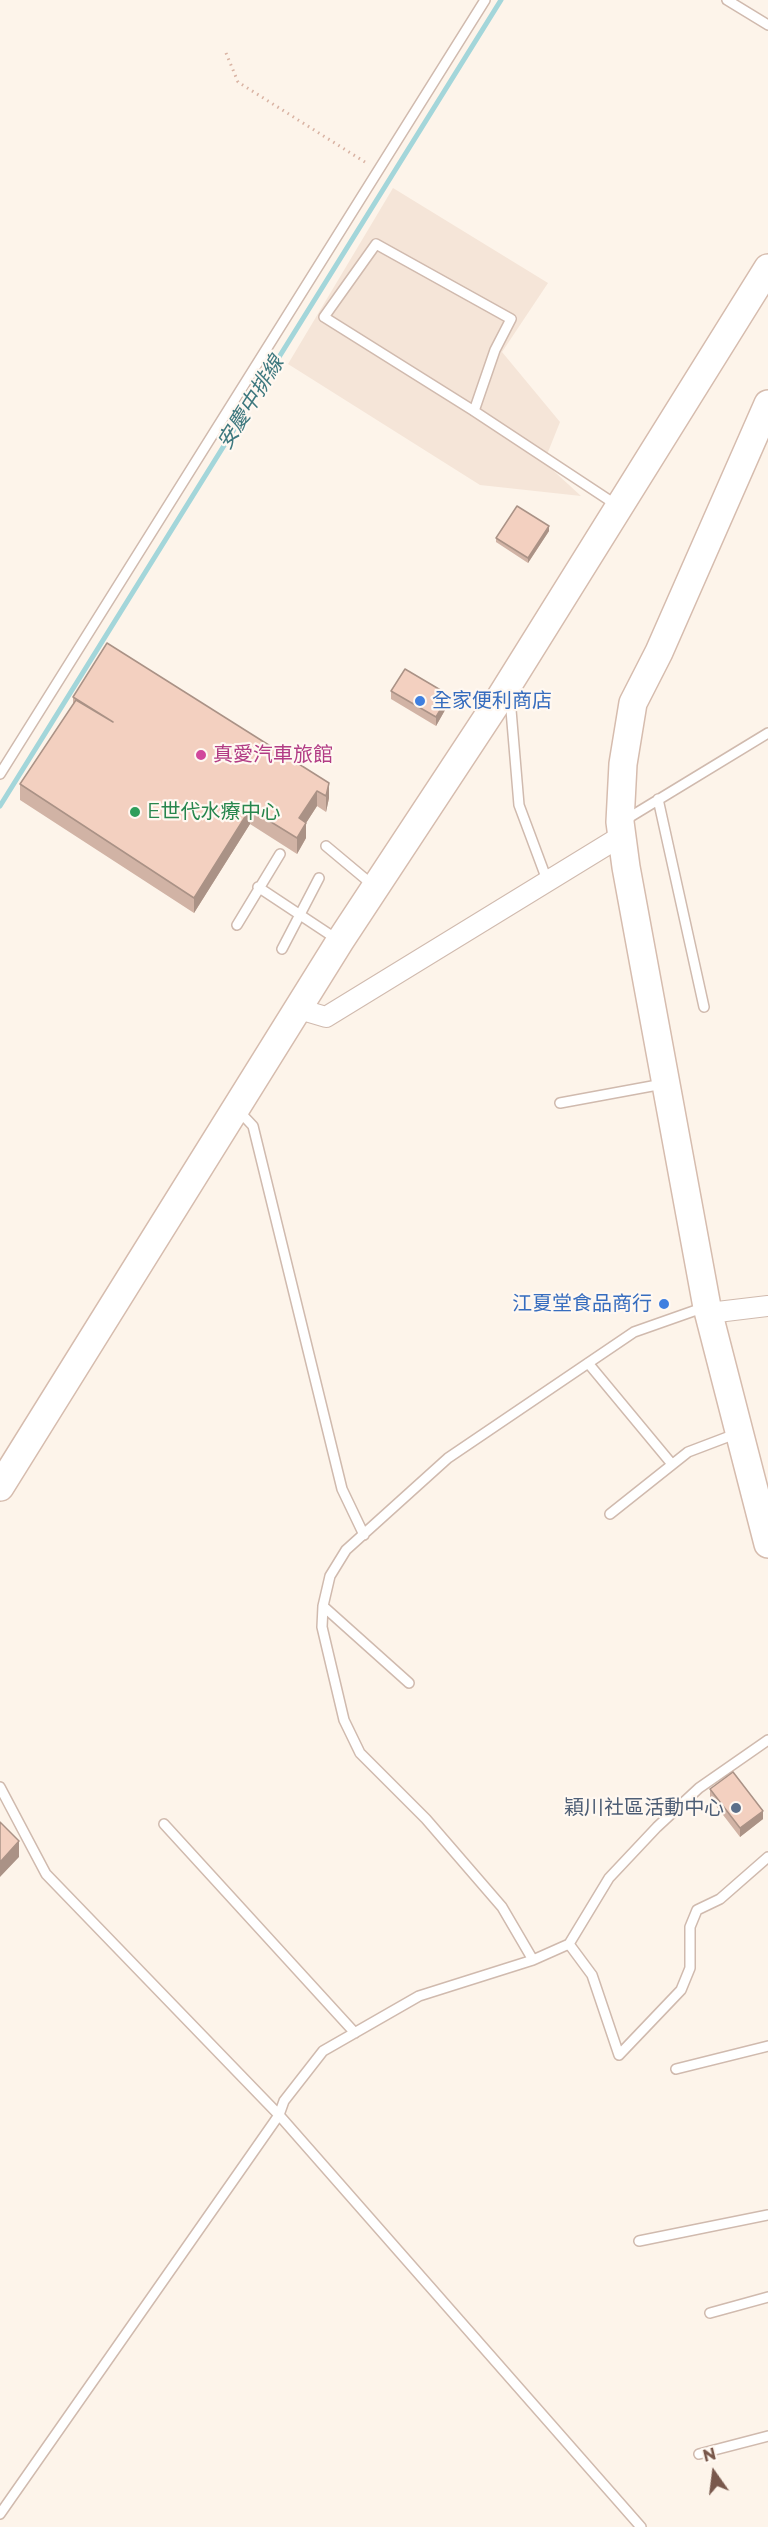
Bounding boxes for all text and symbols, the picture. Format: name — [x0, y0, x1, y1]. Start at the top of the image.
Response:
water label: 安慶中排線 — [212, 352, 290, 454]
place label: 全家便利商店 — [432, 689, 552, 713]
marker: 全家便利商店 — [413, 694, 427, 708]
place label: 真愛汽車旅館 — [213, 743, 333, 767]
marker: 真愛汽車旅館 — [194, 748, 208, 762]
place label: E世代水療中心 — [147, 800, 280, 824]
marker: E世代水療中心 — [128, 805, 142, 819]
place label: 江夏堂食品商行 — [512, 1292, 652, 1316]
marker: 江夏堂食品商行 — [657, 1297, 671, 1311]
place label: 穎川社區活動中心 — [564, 1796, 724, 1820]
marker: 穎川社區活動中心 — [729, 1801, 743, 1815]
north arrow — [684, 2443, 744, 2503]
text: N — [701, 2444, 718, 2466]

